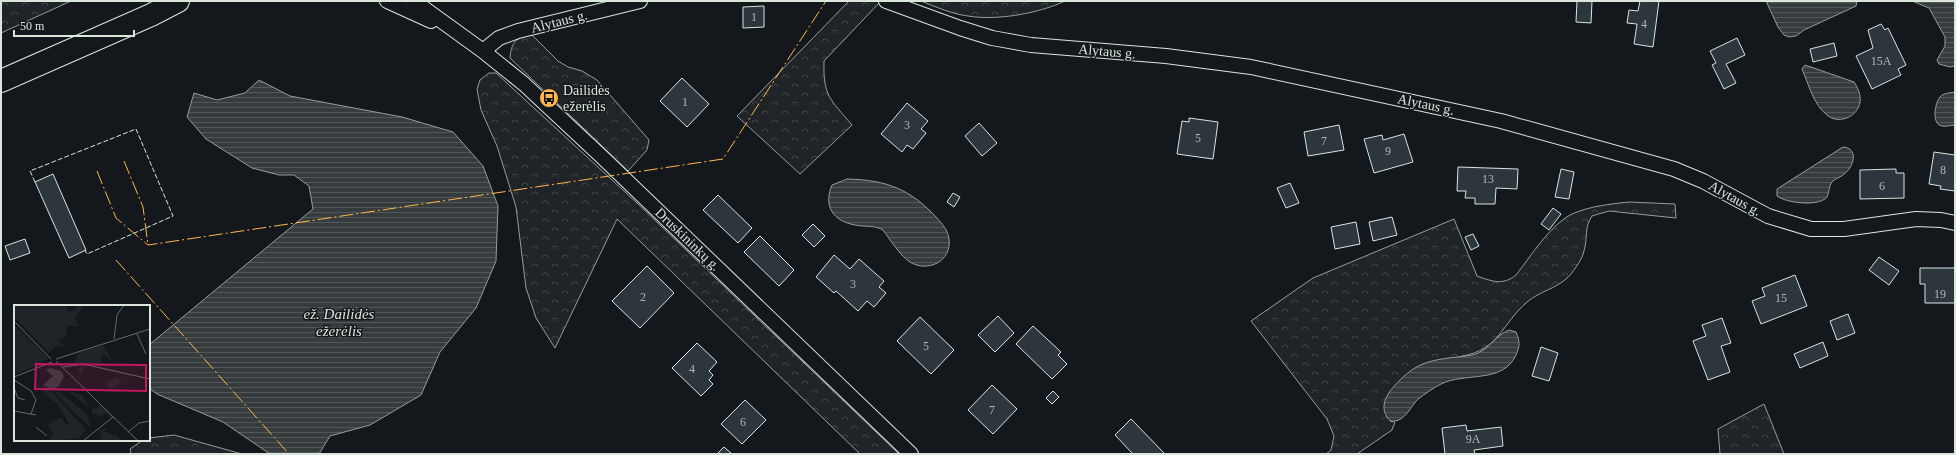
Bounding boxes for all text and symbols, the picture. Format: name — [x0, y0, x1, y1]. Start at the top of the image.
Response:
street label: Alytaus g. — [529, 7, 589, 36]
house number: 1 — [751, 10, 757, 24]
scale bar — [14, 12, 134, 38]
house number: 4 — [1641, 17, 1647, 31]
text: 50 m — [20, 19, 45, 33]
street label: Alytaus g. — [1078, 42, 1136, 61]
house number: 15A — [1871, 54, 1892, 68]
place label: Dailidės ežerėlis — [563, 83, 610, 114]
bus stop icon: Dailidės ežerėlis — [538, 87, 560, 109]
street label: Alytaus g. — [1396, 91, 1456, 118]
house number: 1 — [682, 95, 688, 109]
house number: 3 — [904, 118, 910, 132]
house number: 5 — [1195, 131, 1201, 145]
house number: 7 — [1321, 134, 1327, 148]
house number: 9 — [1385, 144, 1391, 158]
house number: 8 — [1940, 163, 1946, 177]
house number: 13 — [1482, 172, 1494, 186]
street label: Alytaus g. — [1706, 178, 1764, 219]
house number: 6 — [1879, 179, 1885, 193]
street label: Druskininkų g. — [652, 205, 723, 274]
house number: 3 — [850, 277, 856, 291]
house number: 19 — [1934, 287, 1946, 301]
house number: 2 — [640, 290, 646, 304]
house number: 15 — [1775, 291, 1787, 305]
inset map — [14, 305, 150, 441]
water label: ež. Dailidės ežerėlis — [304, 306, 375, 339]
house number: 5 — [923, 339, 929, 353]
house number: 4 — [689, 362, 695, 376]
house number: 7 — [989, 403, 995, 417]
house number: 6 — [740, 415, 746, 429]
house number: 9A — [1466, 432, 1481, 446]

